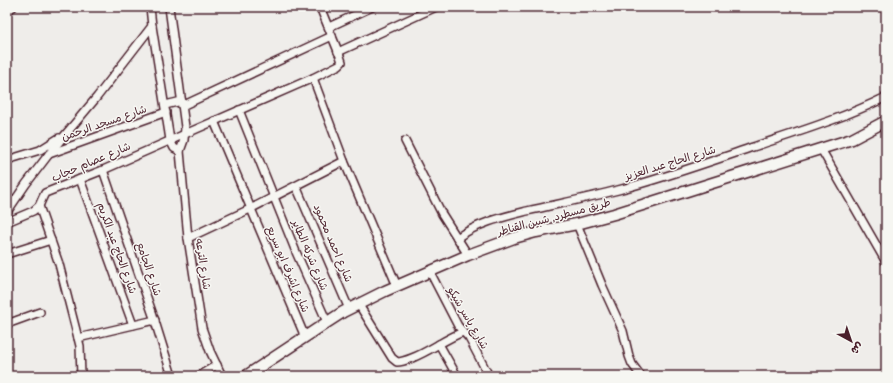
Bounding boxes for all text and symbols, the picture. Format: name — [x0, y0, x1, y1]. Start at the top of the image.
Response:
street label: شارع مسجد الرحمن — [60, 102, 149, 146]
street label: شارع عصام حجاب — [50, 139, 133, 186]
street label: شارع الحاج عبد العزيز — [622, 143, 718, 185]
street label: طريق مسطرد, شبين القناطر — [495, 196, 612, 240]
street label: شارع الحاج عبد الكريم — [93, 200, 140, 296]
street label: شارع احمد محمود — [309, 202, 355, 285]
street label: شارع شركه الطاير — [287, 217, 331, 293]
street label: شارع اشرف ابو سريع — [262, 224, 312, 315]
street label: شارع الترعه — [191, 237, 213, 291]
street label: شارع الجامع — [132, 241, 164, 298]
street label: شارع ياسر شيكو — [443, 284, 491, 352]
north arrow — [831, 321, 871, 361]
text: ش — [848, 339, 866, 357]

